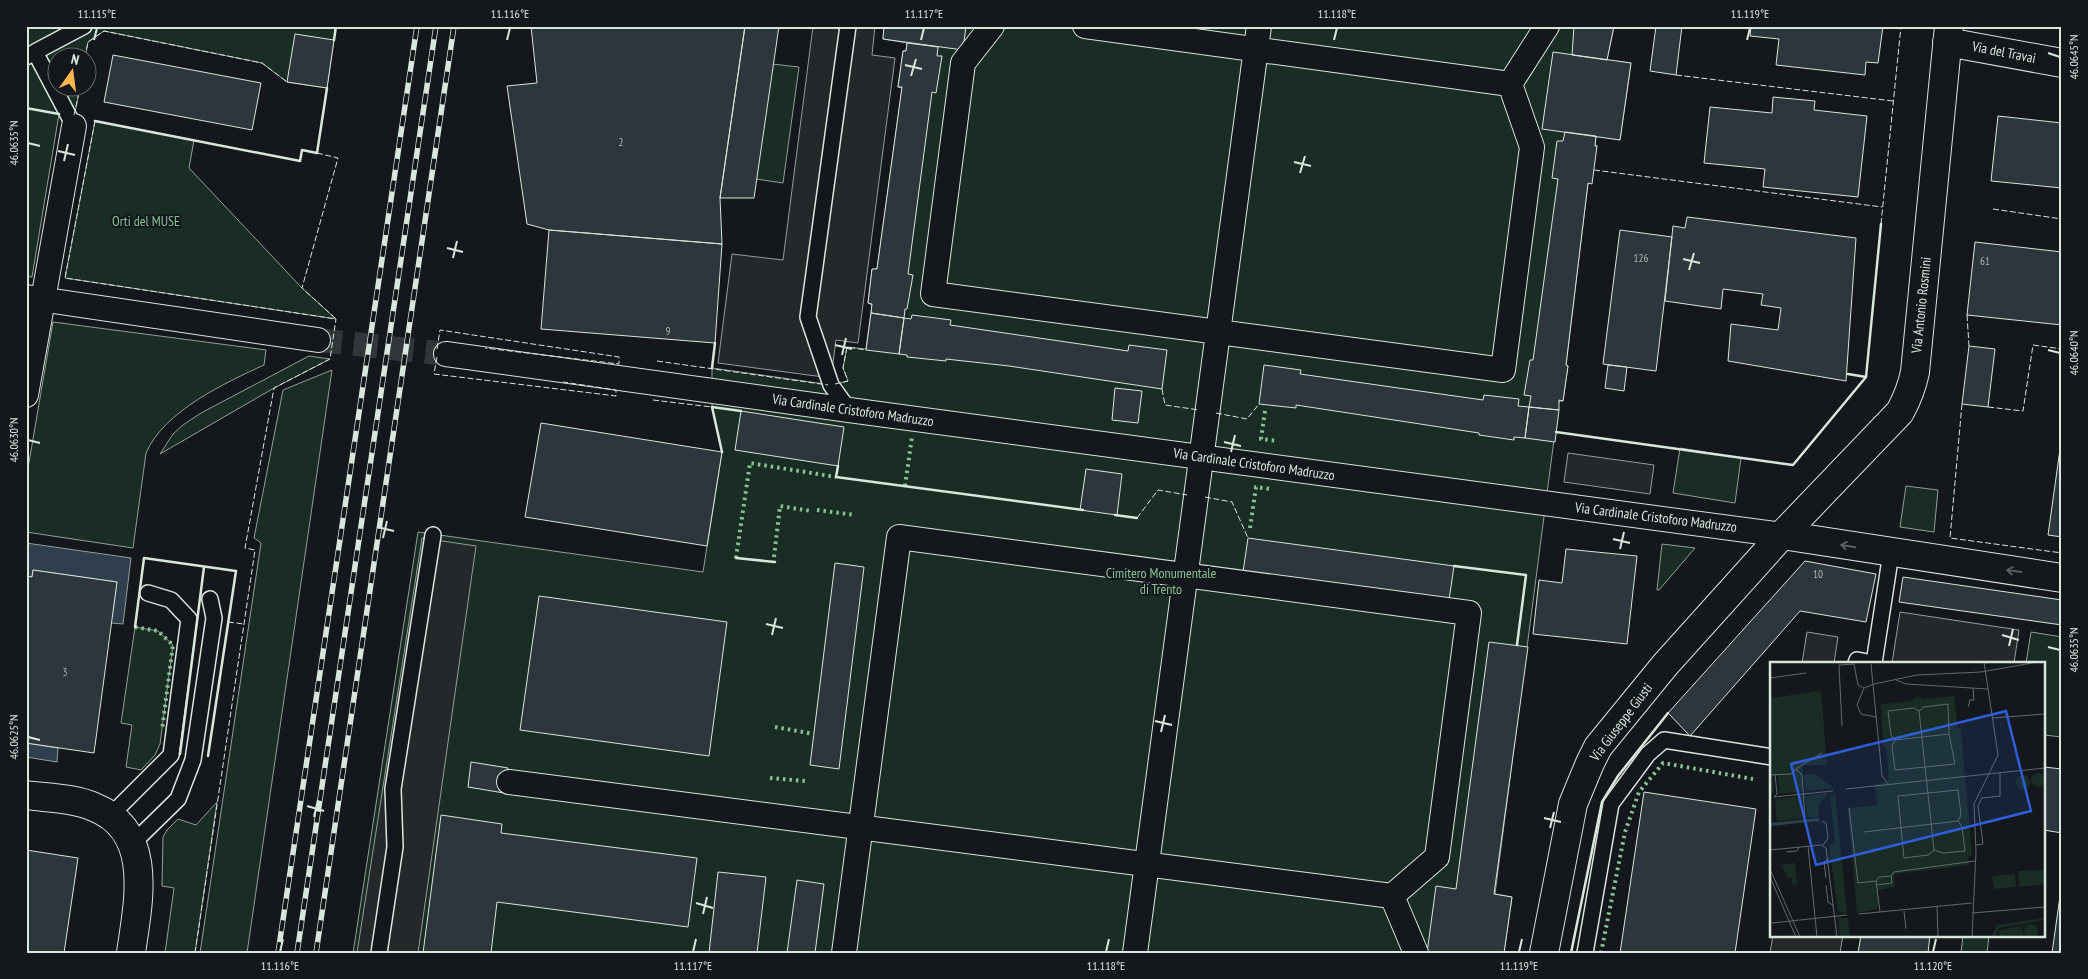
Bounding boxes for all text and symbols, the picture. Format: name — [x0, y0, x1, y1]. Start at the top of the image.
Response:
text: 11.115°E — [78, 6, 116, 21]
text: 11.116°E — [491, 6, 529, 21]
text: 11.117°E — [905, 6, 943, 21]
text: 11.118°E — [1318, 6, 1356, 21]
text: 11.119°E — [1731, 6, 1769, 21]
text: 46.0645°N — [2066, 34, 2081, 80]
street label: Via del Travai — [1970, 37, 2037, 67]
north arrow — [48, 48, 98, 98]
text: N — [69, 50, 81, 69]
text: 46.0635°N — [6, 120, 21, 166]
house number: 2 — [619, 135, 624, 149]
park label: Orti del MUSE — [112, 212, 180, 230]
house number: 126 — [1634, 251, 1648, 265]
house number: 61 — [1980, 254, 1990, 268]
street label: Via Antonio Rosmini — [1907, 256, 1935, 355]
house number: 9 — [666, 324, 671, 338]
text: 46.0640°N — [2066, 330, 2081, 376]
street label: Via Cardinale Cristoforo Madruzzo — [770, 390, 935, 430]
text: 46.0630°N — [6, 417, 21, 463]
street label: Via Cardinale Cristoforo Madruzzo — [1171, 444, 1336, 484]
street label: Via Cardinale Cristoforo Madruzzo — [1573, 498, 1738, 536]
one-way arrow — [1841, 541, 1857, 551]
park label: Cimitero Monumentale di Trento — [1106, 564, 1217, 598]
one-way arrow — [2006, 566, 2022, 576]
house number: 10 — [1813, 567, 1823, 581]
text: 46.0635°N — [2066, 627, 2081, 673]
inset map — [1770, 662, 2046, 936]
house number: 3 — [63, 665, 68, 679]
street label: Via Giuseppe Giusti — [1585, 679, 1656, 765]
text: 46.0625°N — [6, 714, 21, 760]
text: 11.116°E — [261, 958, 299, 973]
text: 11.117°E — [674, 958, 712, 973]
text: 11.118°E — [1087, 958, 1125, 973]
text: 11.119°E — [1500, 958, 1538, 973]
text: 11.120°E — [1914, 958, 1952, 973]

